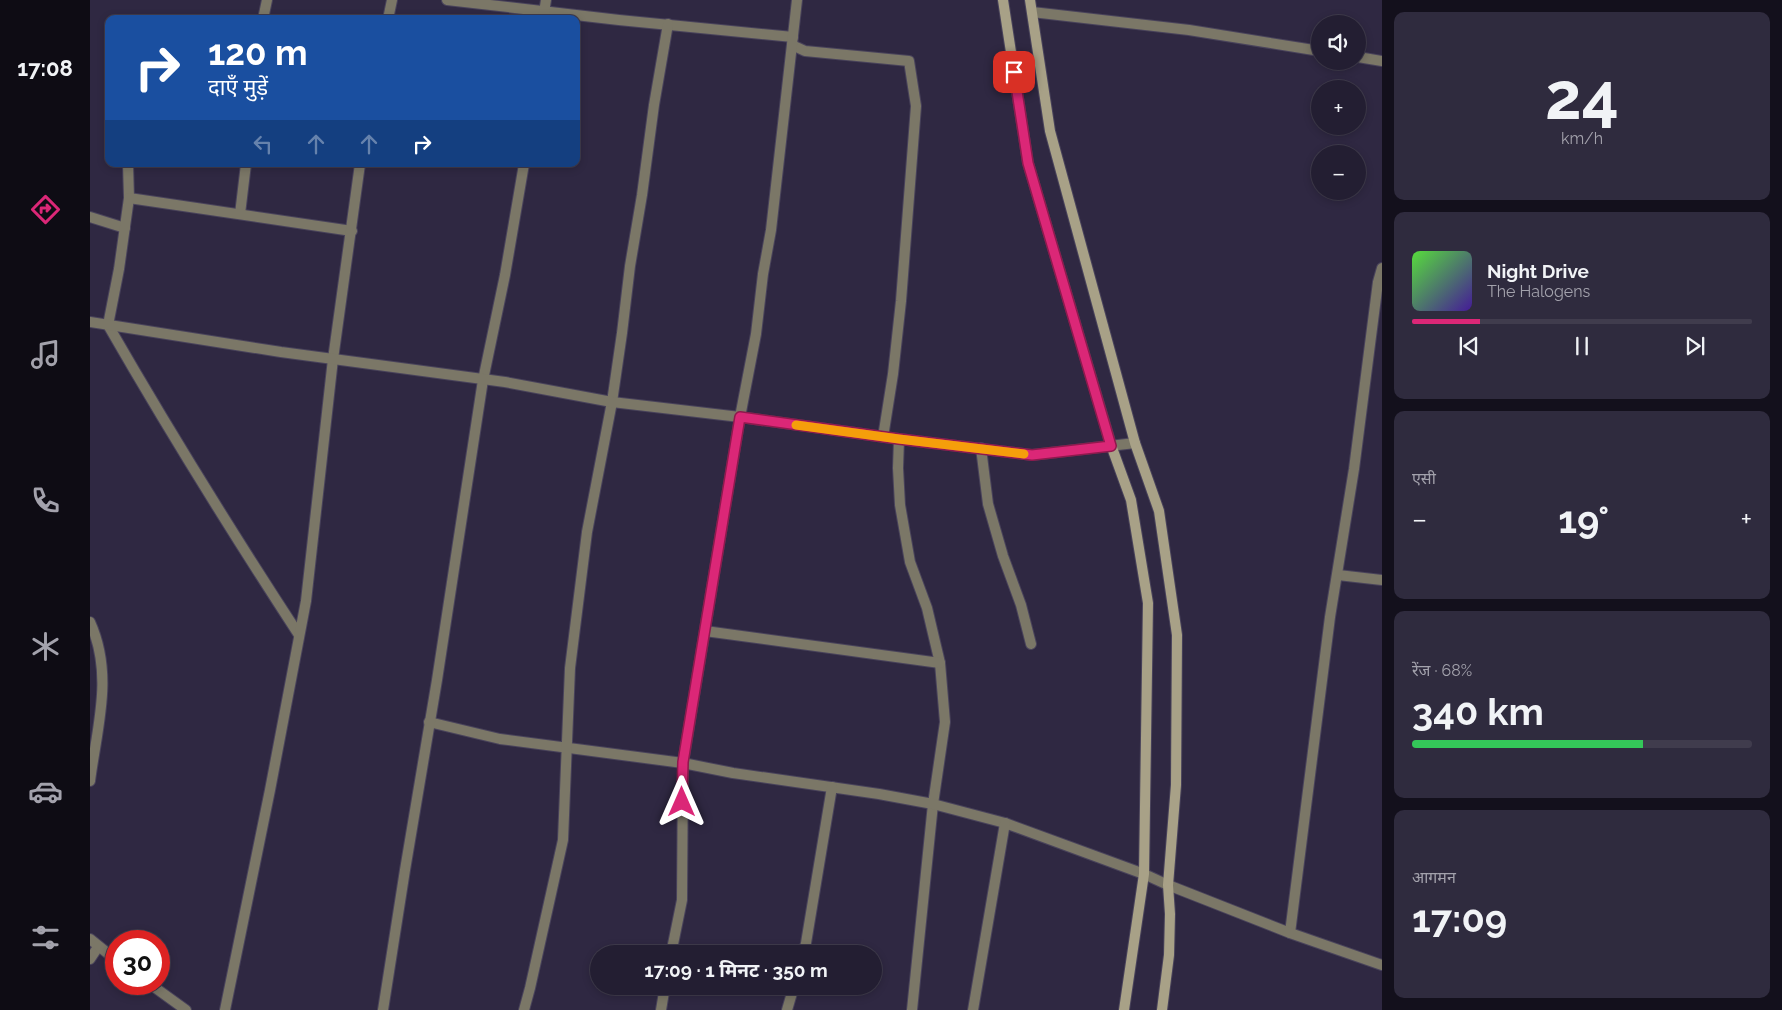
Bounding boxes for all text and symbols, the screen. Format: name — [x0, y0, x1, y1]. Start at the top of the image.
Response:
map controls — [1311, 15, 1366, 200]
button: sound — [1311, 15, 1366, 70]
text: 120 m — [208, 32, 308, 73]
icon: right — [125, 35, 190, 100]
pin — [993, 51, 1035, 93]
text: 17:08 — [17, 55, 73, 81]
icon: arrive — [1000, 58, 1028, 86]
text: 24 — [1545, 58, 1619, 134]
text: दाएँ मुड़ें — [208, 74, 268, 100]
button: + — [1311, 80, 1366, 135]
text: km/h — [1561, 129, 1603, 148]
icon: left — [249, 130, 277, 158]
icon: ahead — [302, 130, 330, 158]
icon: ahead — [355, 130, 383, 158]
icon: right — [408, 130, 436, 158]
button: − — [1311, 145, 1366, 200]
icon: directions — [28, 192, 63, 227]
text: Night Drive — [1487, 260, 1589, 282]
text: The Halogens — [1487, 282, 1590, 301]
icon: previous — [1455, 332, 1483, 360]
icon: pause — [1568, 332, 1596, 360]
icon: next — [1681, 332, 1709, 360]
icon: music — [28, 337, 63, 372]
text: एसी — [1412, 469, 1436, 488]
icon: phone — [28, 483, 63, 518]
text: 19° — [1558, 497, 1609, 542]
text: − — [1412, 503, 1427, 536]
text: + — [1740, 503, 1752, 536]
icon: climate — [28, 629, 63, 664]
text: रेंज · 68% — [1412, 661, 1472, 680]
text: 340 km — [1412, 689, 1544, 734]
icon: car — [28, 774, 63, 809]
position arrow — [655, 775, 707, 827]
text: आगमन — [1412, 868, 1456, 887]
text: 17:09 — [1412, 896, 1507, 941]
icon: filters — [28, 920, 63, 955]
speed limit sign: 30 — [105, 930, 170, 995]
text: 17:09 · 1 मिनट · 350 m — [644, 959, 828, 981]

